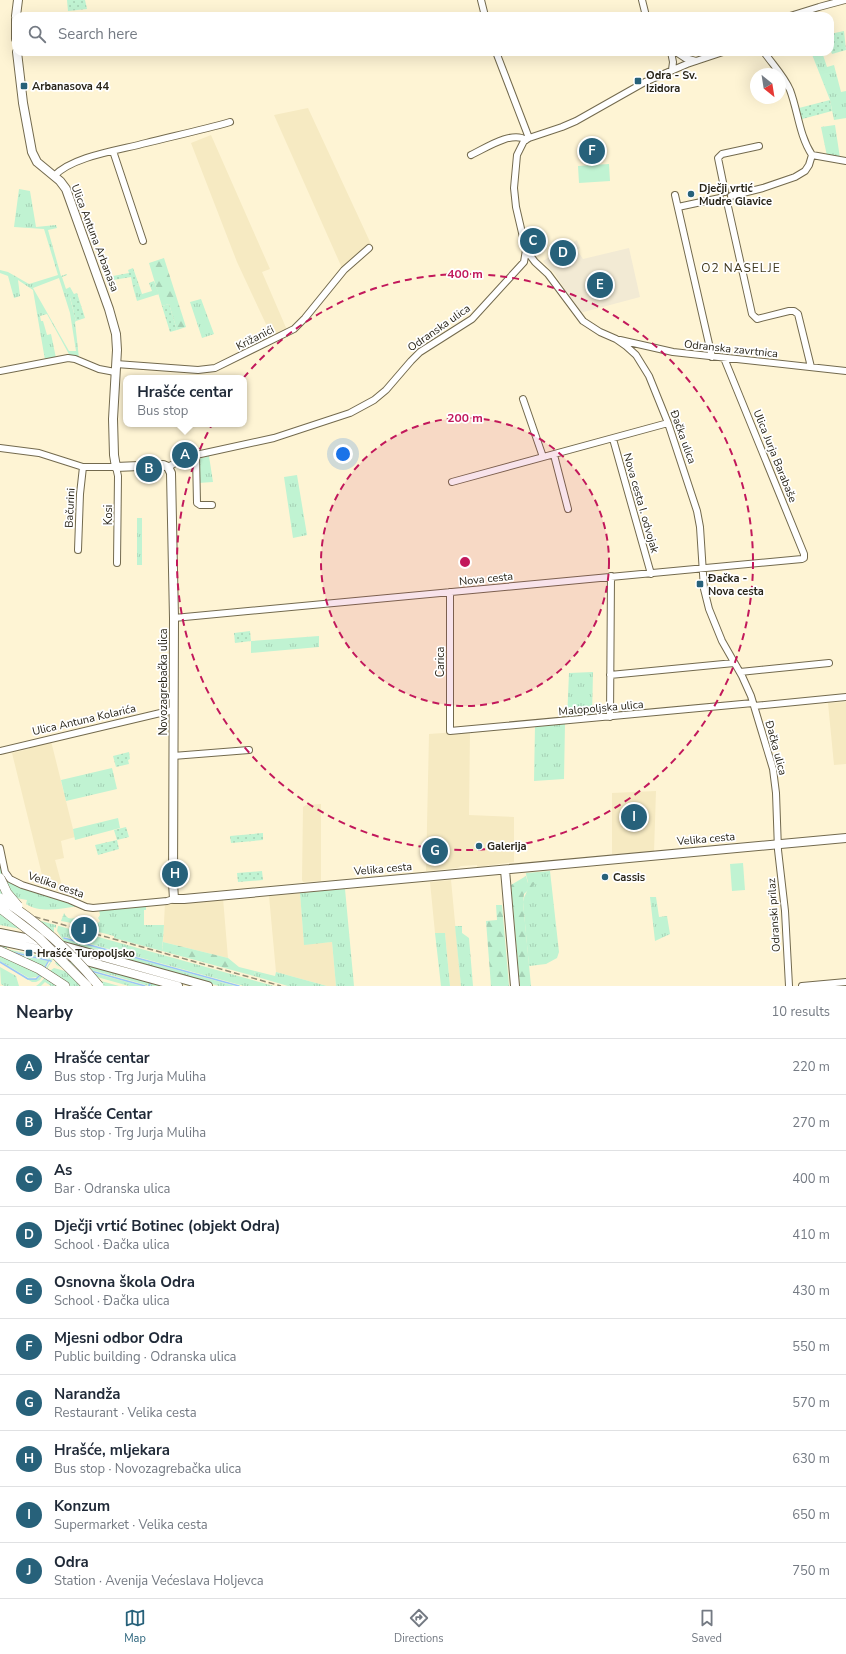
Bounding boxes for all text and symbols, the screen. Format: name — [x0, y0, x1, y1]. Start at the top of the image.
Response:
search box — [12, 12, 834, 56]
icon: search — [26, 23, 48, 45]
text: Search here — [58, 24, 138, 44]
place label: Odra - Sv. Izidora — [646, 68, 697, 96]
north arrow — [750, 68, 786, 104]
marker: Odra - Sv. Izidora — [633, 76, 643, 86]
place label: Arbanasova 44 — [32, 79, 109, 94]
marker: Arbanasova 44 — [19, 81, 29, 91]
pin: F — [579, 136, 605, 166]
place label: Dječji vrtić Mudre Glavice — [699, 181, 772, 209]
street label: Ulica Antuna Arbanasa — [68, 182, 123, 294]
marker: Dječji vrtić Mudre Glavice — [686, 189, 696, 199]
pin: C — [520, 226, 546, 256]
pin: D — [550, 238, 576, 268]
district label: O2 NASELJE — [701, 260, 781, 276]
text: 400 m — [447, 266, 483, 282]
pin: E — [587, 270, 613, 300]
street label: Odranska ulica — [405, 301, 473, 355]
street label: Križanići — [233, 322, 277, 354]
street label: Odranska zavrtnica — [683, 337, 779, 361]
popup — [123, 375, 247, 427]
text: Hrašće centar — [137, 382, 233, 402]
text: Bus stop — [137, 402, 188, 420]
street label: Đačka ulica — [666, 407, 700, 466]
street label: Ulica Jurja Barabaše — [750, 407, 801, 505]
text: 200 m — [447, 410, 483, 426]
pin: A — [172, 440, 198, 470]
your location — [333, 444, 353, 464]
street label: Nova cesta I. odvojak — [620, 451, 663, 555]
pin: B — [136, 454, 162, 484]
street label: Bačurini — [61, 488, 79, 528]
street label: Kosi — [101, 505, 116, 525]
centre of rings — [458, 555, 472, 569]
street label: Nova cesta — [458, 569, 514, 589]
place label: Đačka - Nova cesta — [707, 571, 764, 599]
marker: Đačka - Nova cesta — [695, 579, 705, 589]
street label: Novozagrebačka ulica — [156, 628, 171, 736]
street label: Carica — [433, 647, 448, 677]
street label: Malopoljska ulica — [558, 697, 644, 719]
street label: Ulica Antuna Kolarića — [31, 701, 138, 739]
street label: Đačka ulica — [761, 718, 791, 777]
pin: I — [621, 802, 647, 832]
street label: Velika cesta — [675, 829, 736, 849]
pin: G — [422, 836, 448, 866]
place label: Galerija — [487, 839, 527, 854]
marker: Galerija — [474, 841, 484, 851]
pin: H — [162, 859, 188, 889]
street label: Velika cesta — [352, 859, 413, 879]
street label: Velika cesta — [25, 868, 86, 902]
place label: Cassis — [613, 870, 645, 885]
marker: Cassis — [600, 872, 610, 882]
street label: Odranski prilaz — [764, 878, 784, 952]
pin: J — [71, 915, 97, 945]
place label: Hrašće Turopoljsko — [37, 946, 135, 961]
marker: Hrašće Turopoljsko — [24, 948, 34, 958]
text: Nearby — [16, 1001, 73, 1024]
text: 10 results — [771, 1003, 830, 1021]
text: Hrašće centar — [54, 1048, 150, 1068]
text: A — [24, 1058, 34, 1076]
text: 220 m — [792, 1058, 830, 1076]
text: Bus stop · Trg Jurja Muliha — [54, 1068, 206, 1086]
text: Hrašće Centar — [54, 1104, 152, 1124]
text: B — [25, 1114, 33, 1132]
text: 270 m — [792, 1114, 830, 1132]
text: Bus stop · Trg Jurja Muliha — [54, 1124, 206, 1142]
text: As — [54, 1160, 72, 1180]
text: C — [25, 1170, 33, 1188]
text: 400 m — [792, 1170, 830, 1188]
text: Bar · Odranska ulica — [54, 1180, 170, 1198]
text: Dječji vrtić Botinec (objekt Odra) — [54, 1216, 280, 1236]
text: D — [24, 1226, 34, 1244]
text: 410 m — [792, 1226, 830, 1244]
text: School · Đačka ulica — [54, 1236, 170, 1254]
text: Osnovna škola Odra — [54, 1272, 195, 1292]
text: E — [25, 1282, 33, 1300]
text: 430 m — [792, 1282, 830, 1300]
text: School · Đačka ulica — [54, 1292, 170, 1310]
text: Mjesni odbor Odra — [54, 1328, 183, 1348]
text: F — [25, 1338, 33, 1356]
text: 550 m — [792, 1338, 830, 1356]
text: Public building · Odranska ulica — [54, 1348, 237, 1366]
text: Narandža — [54, 1384, 120, 1404]
text: G — [24, 1394, 34, 1412]
text: 570 m — [792, 1394, 830, 1412]
text: Restaurant · Velika cesta — [54, 1404, 197, 1422]
text: Hrašće, mljekara — [54, 1440, 170, 1460]
text: H — [24, 1450, 34, 1468]
text: 630 m — [792, 1450, 830, 1468]
text: Bus stop · Novozagrebačka ulica — [54, 1460, 241, 1478]
text: Konzum — [54, 1496, 110, 1516]
text: I — [27, 1506, 31, 1524]
text: 650 m — [792, 1506, 830, 1524]
text: Supermarket · Velika cesta — [54, 1516, 208, 1534]
text: Odra — [54, 1552, 89, 1572]
text: J — [27, 1562, 31, 1580]
text: 750 m — [792, 1562, 830, 1580]
text: Station · Avenija Većeslava Holjevca — [54, 1572, 264, 1590]
tab: Map — [124, 1607, 146, 1646]
tab: Directions — [394, 1607, 444, 1646]
tab: Saved — [692, 1607, 722, 1646]

